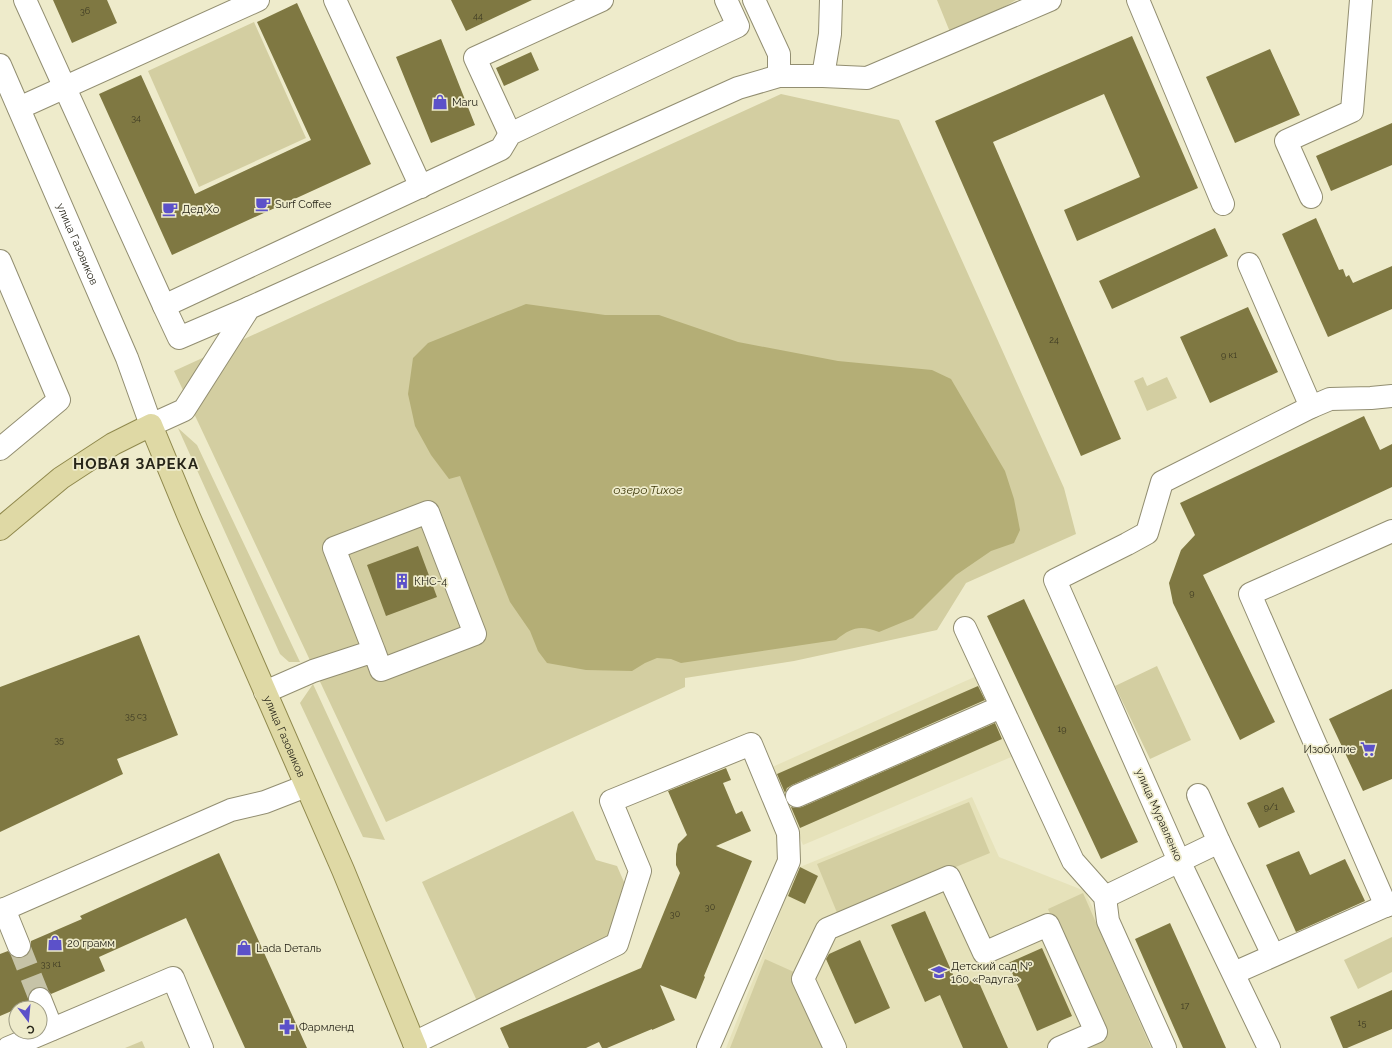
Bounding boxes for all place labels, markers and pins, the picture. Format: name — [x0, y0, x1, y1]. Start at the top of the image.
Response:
shop icon: Maru — [431, 93, 449, 111]
place label: Maru — [452, 96, 478, 109]
cafe icon: Surf Coffee — [254, 195, 272, 213]
place label: Surf Coffee — [275, 198, 332, 211]
cafe icon: Дед Хо — [161, 200, 179, 218]
place label: Дед Хо — [182, 203, 220, 216]
building icon: КНС-4 — [393, 572, 411, 590]
place label: КНС-4 — [414, 575, 447, 588]
supermarket icon: Изобилие — [1359, 740, 1377, 758]
place label: Изобилие — [1304, 743, 1357, 756]
shop icon: 20 грамм — [46, 934, 64, 952]
place label: 20 грамм — [67, 937, 115, 950]
shop icon: Lada Dеталь — [235, 939, 253, 957]
place label: Lada Dеталь — [256, 942, 322, 955]
place label: Детский сад № 160 «Радуга» — [951, 960, 1033, 986]
school or university icon: Детский сад № 160 «Радуга» — [930, 963, 948, 981]
pharmacy icon: Фармленд — [278, 1018, 296, 1036]
place label: Фармленд — [299, 1021, 354, 1034]

